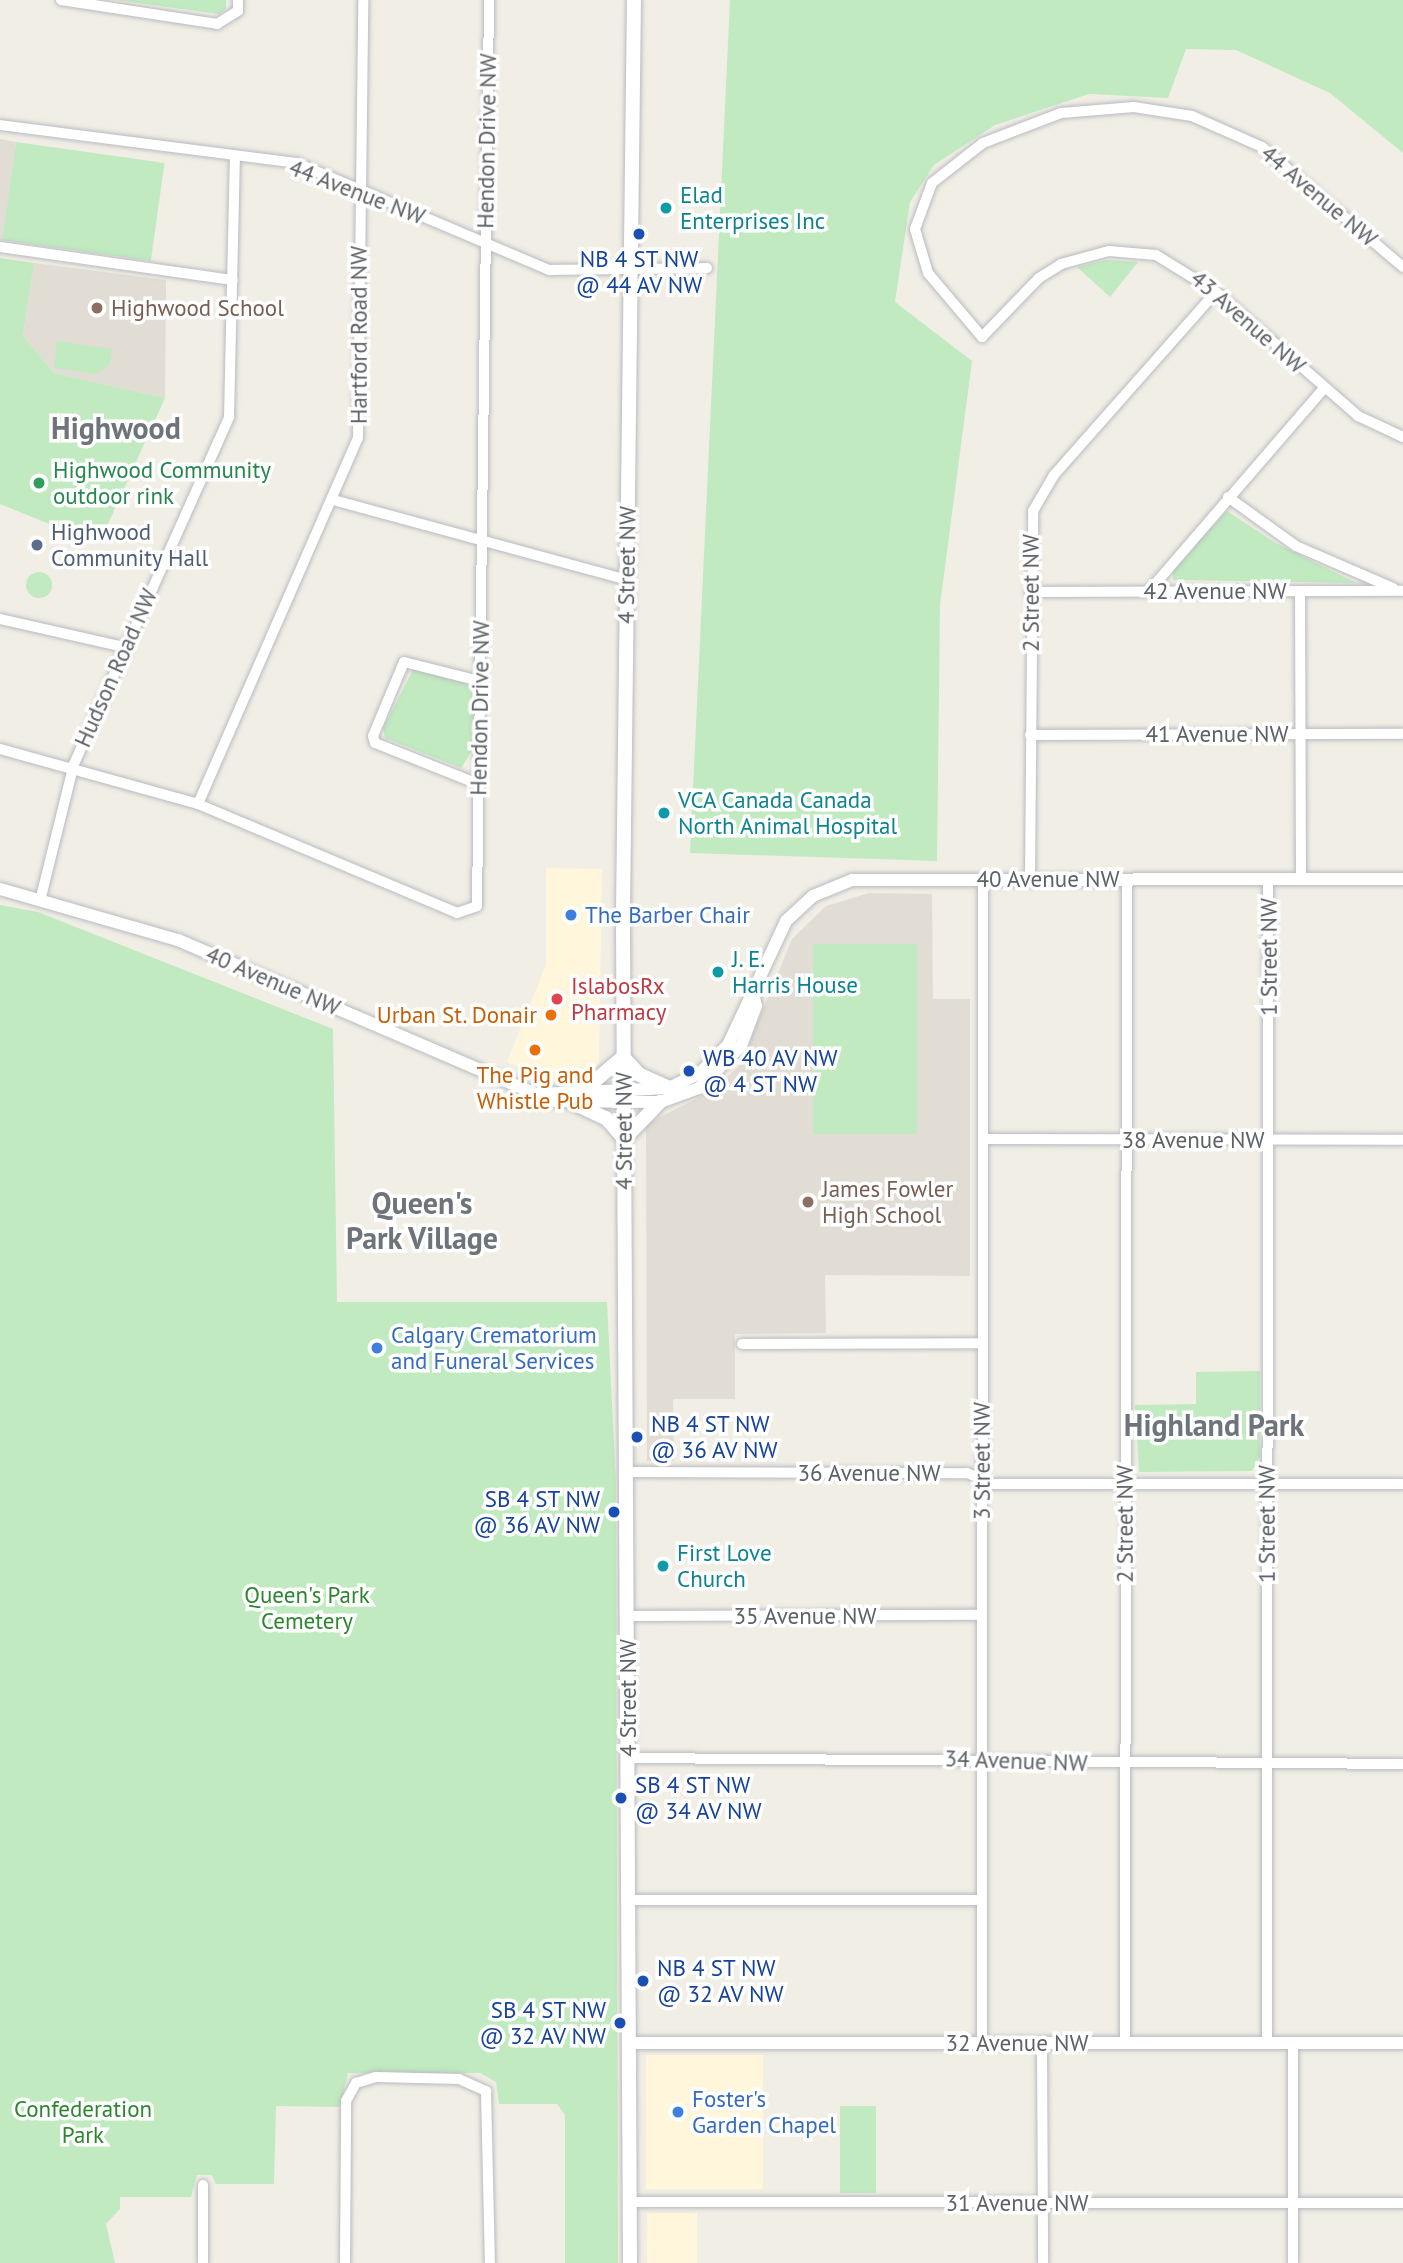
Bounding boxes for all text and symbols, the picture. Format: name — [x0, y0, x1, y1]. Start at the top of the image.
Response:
street label: Hendon Drive NW — [472, 53, 502, 229]
street label: 44 Avenue NW — [1255, 139, 1383, 253]
street label: 44 Avenue NW — [285, 153, 429, 231]
place label: Elad Enterprises Inc — [680, 181, 825, 235]
marker: Elad Enterprises Inc — [658, 200, 674, 216]
marker: NB 4 ST NW @ 44 AV NW — [631, 226, 647, 242]
place label: NB 4 ST NW @ 44 AV NW — [575, 245, 703, 299]
street label: Hartford Road NW — [345, 246, 373, 424]
street label: 43 Avenue NW — [1185, 264, 1311, 380]
place label: Highwood School — [111, 294, 284, 322]
marker: Highwood School — [89, 300, 105, 316]
district label: Highwood — [51, 410, 181, 446]
place label: Highwood Community outdoor rink — [53, 456, 271, 510]
marker: Highwood Community outdoor rink — [31, 475, 47, 491]
street label: 4 Street NW — [612, 506, 642, 624]
place label: Highwood Community Hall — [51, 518, 209, 572]
street label: 2 Street NW — [1017, 534, 1045, 652]
marker: Highwood Community Hall — [29, 537, 45, 553]
street label: 42 Avenue NW — [1143, 577, 1287, 605]
street label: Hudson Road NW — [69, 585, 163, 751]
street label: Hendon Drive NW — [465, 620, 495, 796]
street label: 41 Avenue NW — [1145, 720, 1289, 748]
place label: VCA Canada Canada North Animal Hospital — [678, 786, 898, 840]
marker: VCA Canada Canada North Animal Hospital — [656, 805, 672, 821]
street label: 40 Avenue NW — [976, 865, 1120, 893]
street label: 1 Street NW — [1255, 898, 1283, 1016]
place label: The Barber Chair — [585, 901, 750, 929]
marker: The Barber Chair — [563, 907, 579, 923]
street label: 40 Avenue NW — [201, 940, 345, 1022]
place label: J. E. Harris House — [732, 945, 858, 999]
marker: J. E. Harris House — [710, 964, 726, 980]
place label: IslabosRx Pharmacy — [571, 972, 667, 1026]
marker: IslabosRx Pharmacy — [549, 991, 565, 1007]
place label: Urban St. Donair — [375, 1001, 537, 1029]
marker: Urban St. Donair — [543, 1007, 559, 1023]
marker: The Pig and Whistle Pub — [527, 1042, 543, 1058]
place label: WB 40 AV NW @ 4 ST NW — [703, 1044, 839, 1098]
place label: The Pig and Whistle Pub — [476, 1061, 594, 1115]
marker: WB 40 AV NW @ 4 ST NW — [681, 1063, 697, 1079]
street label: 4 Street NW — [610, 1072, 638, 1190]
street label: 38 Avenue NW — [1121, 1126, 1265, 1154]
place label: James Fowler High School — [822, 1175, 953, 1229]
district label: Queen's Park Village — [345, 1185, 499, 1256]
marker: James Fowler High School — [800, 1194, 816, 1210]
place label: Calgary Crematorium and Funeral Services — [391, 1321, 598, 1375]
marker: Calgary Crematorium and Funeral Services — [369, 1340, 385, 1356]
street label: 3 Street NW — [968, 1402, 996, 1520]
district label: Highland Park — [1124, 1407, 1304, 1443]
place label: NB 4 ST NW @ 36 AV NW — [651, 1410, 779, 1464]
marker: NB 4 ST NW @ 36 AV NW — [629, 1429, 645, 1445]
street label: 36 Avenue NW — [797, 1459, 941, 1487]
street label: 2 Street NW — [1111, 1465, 1139, 1583]
street label: 1 Street NW — [1253, 1465, 1281, 1583]
place label: SB 4 ST NW @ 36 AV NW — [472, 1485, 600, 1539]
marker: SB 4 ST NW @ 36 AV NW — [606, 1504, 622, 1520]
place label: First Love Church — [677, 1539, 772, 1593]
marker: First Love Church — [655, 1558, 671, 1574]
park label: Queen's Park Cemetery — [244, 1581, 370, 1635]
street label: 35 Avenue NW — [733, 1602, 877, 1630]
street label: 4 Street NW — [614, 1639, 642, 1757]
street label: 34 Avenue NW — [944, 1745, 1088, 1777]
place label: SB 4 ST NW @ 34 AV NW — [635, 1771, 763, 1825]
marker: SB 4 ST NW @ 34 AV NW — [613, 1790, 629, 1806]
place label: NB 4 ST NW @ 32 AV NW — [657, 1954, 785, 2008]
marker: NB 4 ST NW @ 32 AV NW — [635, 1973, 651, 1989]
place label: SB 4 ST NW @ 32 AV NW — [478, 1996, 606, 2050]
marker: SB 4 ST NW @ 32 AV NW — [612, 2015, 628, 2031]
street label: 32 Avenue NW — [945, 2029, 1089, 2057]
place label: Foster's Garden Chapel — [692, 2085, 836, 2139]
park label: Confederation Park — [14, 2095, 152, 2149]
marker: Foster's Garden Chapel — [670, 2104, 686, 2120]
street label: 31 Avenue NW — [945, 2189, 1089, 2217]

